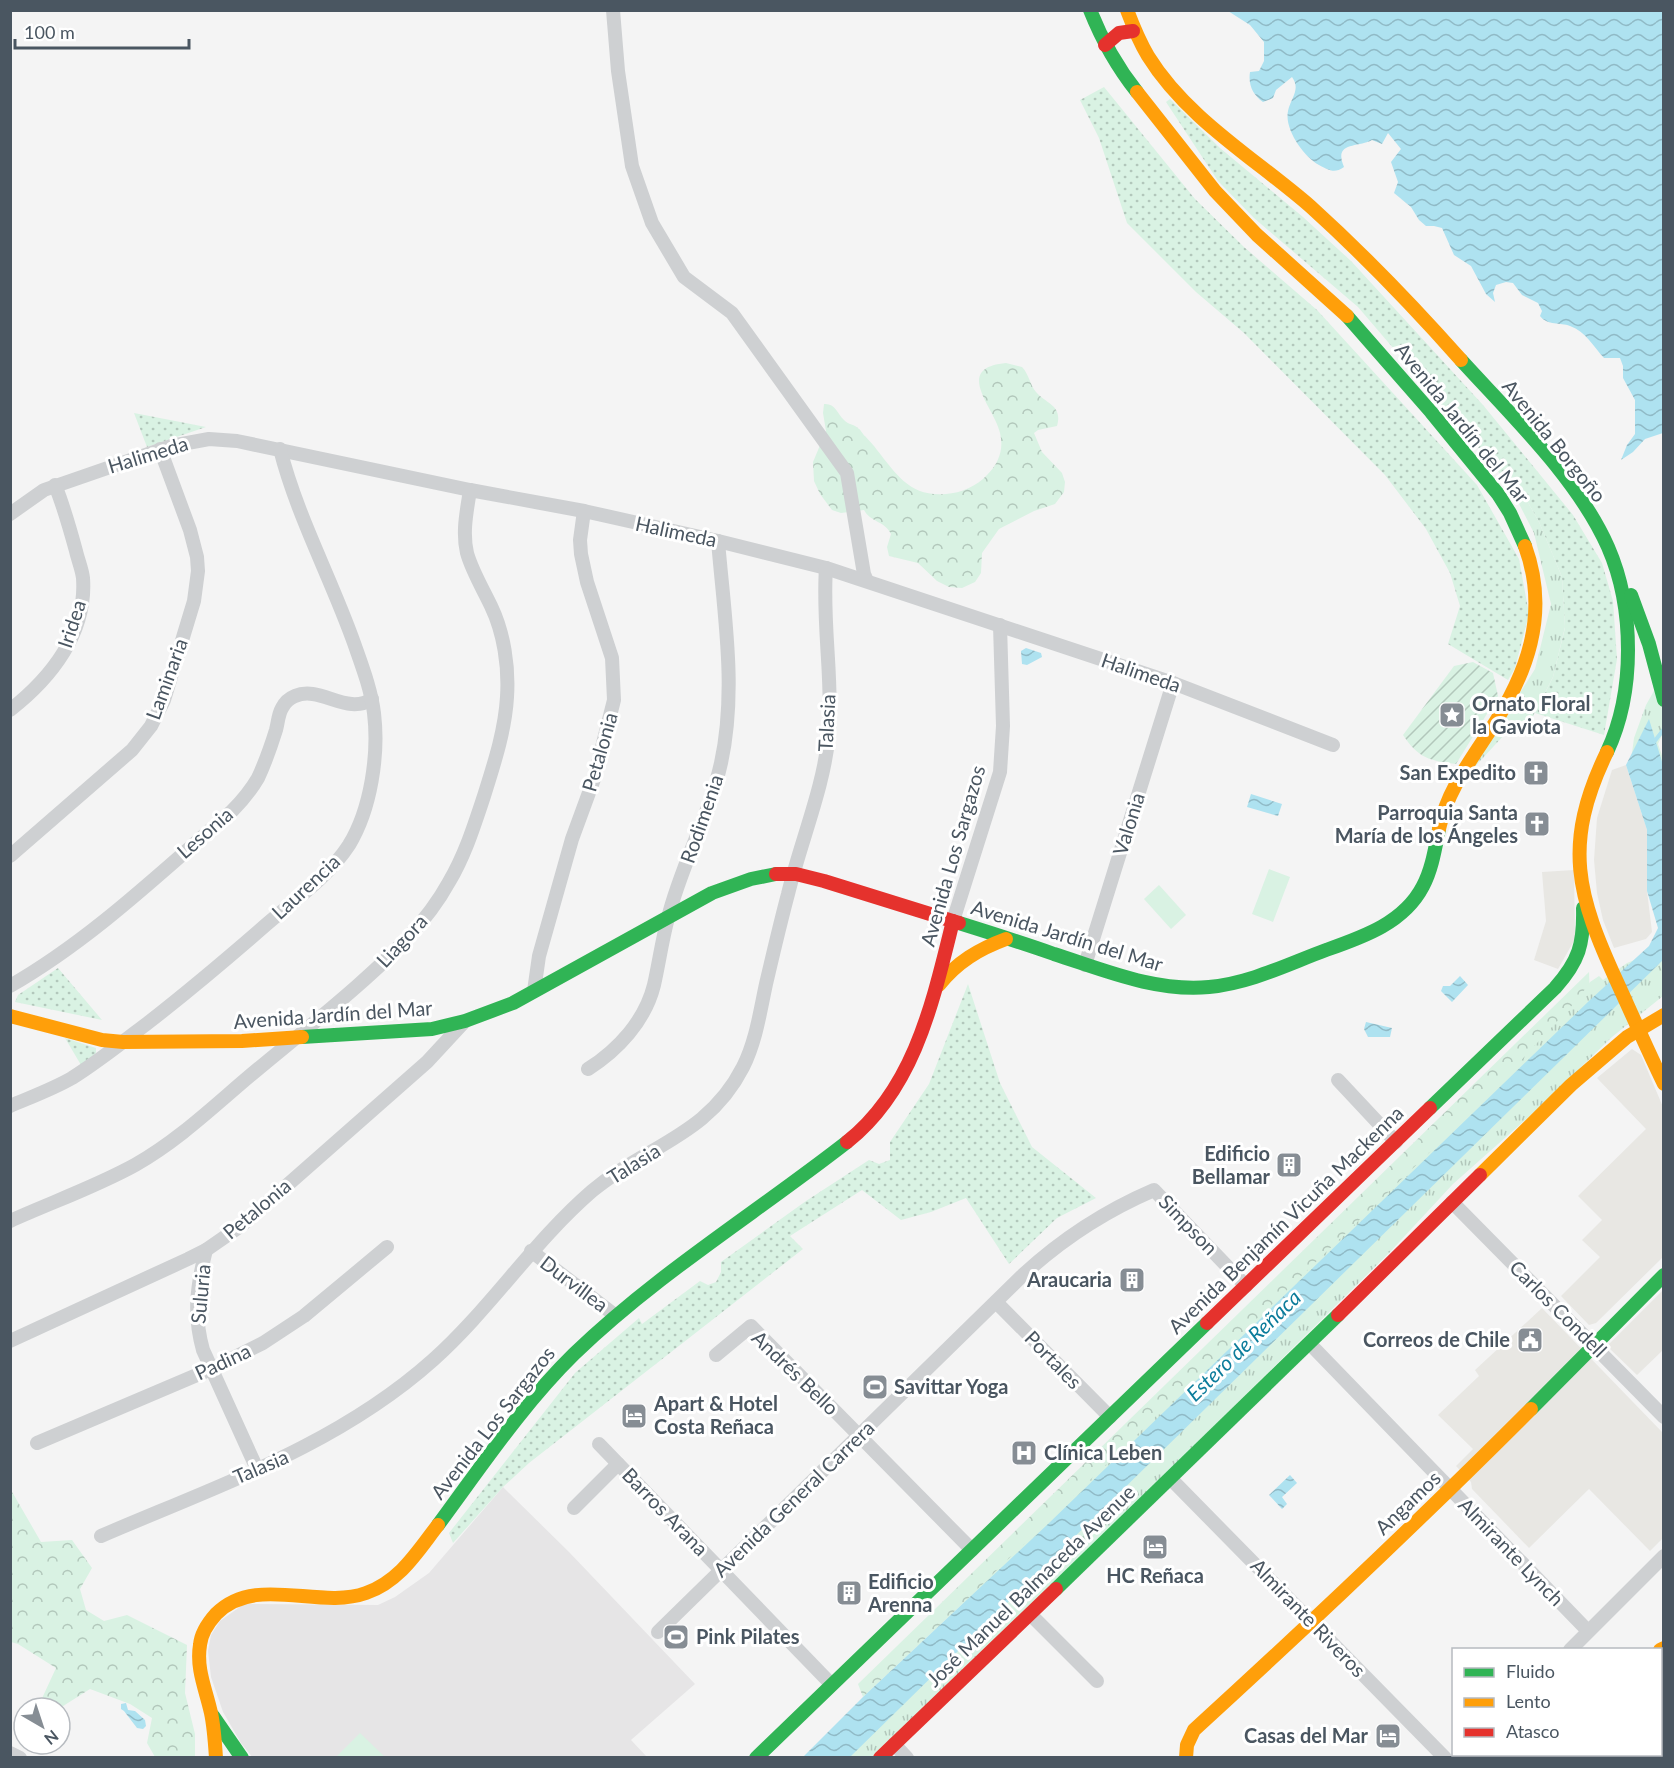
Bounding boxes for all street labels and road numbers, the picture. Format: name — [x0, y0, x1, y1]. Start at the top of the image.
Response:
street label: Avenida Jardín del Mar — [1391, 337, 1535, 508]
street label: Avenida Borgoño — [1498, 374, 1612, 507]
street label: Halimeda — [105, 430, 191, 478]
street label: Halimeda — [633, 511, 719, 551]
street label: Iridea — [52, 597, 90, 651]
street label: Laminaria — [140, 635, 192, 723]
street label: Halimeda — [1098, 647, 1184, 697]
street label: Talasia — [813, 694, 839, 752]
street label: Petalonia — [576, 709, 622, 794]
street label: Avenida Los Sargazos — [915, 762, 989, 949]
street label: Rodimenia — [675, 771, 727, 866]
street label: Valonia — [1107, 790, 1149, 858]
street label: Lesonia — [172, 802, 237, 863]
street label: Laurencia — [266, 849, 344, 924]
street label: Avenida Jardín del Mar — [969, 894, 1167, 976]
street label: Liagora — [371, 909, 432, 972]
street label: Avenida Jardín del Mar — [233, 995, 434, 1033]
street label: Avenida Benjamín Vicuña Mackenna — [1163, 1101, 1408, 1338]
street label: Talasia — [603, 1138, 664, 1189]
street label: Petalonia — [218, 1173, 295, 1243]
street label: Simpson — [1154, 1189, 1223, 1259]
street label: Durvillea — [536, 1250, 613, 1316]
street label: Carlos Condell — [1505, 1255, 1612, 1362]
street label: Suluria — [185, 1263, 215, 1325]
street label: Andrés Bello — [747, 1325, 844, 1420]
street label: Portales — [1020, 1325, 1087, 1393]
street label: Padina — [191, 1338, 254, 1384]
street label: Avenida Los Sargazos — [425, 1341, 559, 1504]
street label: Avenida General Carrera — [708, 1415, 879, 1581]
street label: Talasia — [229, 1444, 292, 1488]
street label: Barros Arana — [618, 1462, 714, 1560]
street label: Angamos — [1370, 1465, 1445, 1539]
street label: José Manuel Balmaceda Avenue — [921, 1479, 1139, 1691]
street label: Almirante Lynch — [1454, 1492, 1569, 1610]
street label: Almirante Riveros — [1246, 1553, 1371, 1681]

